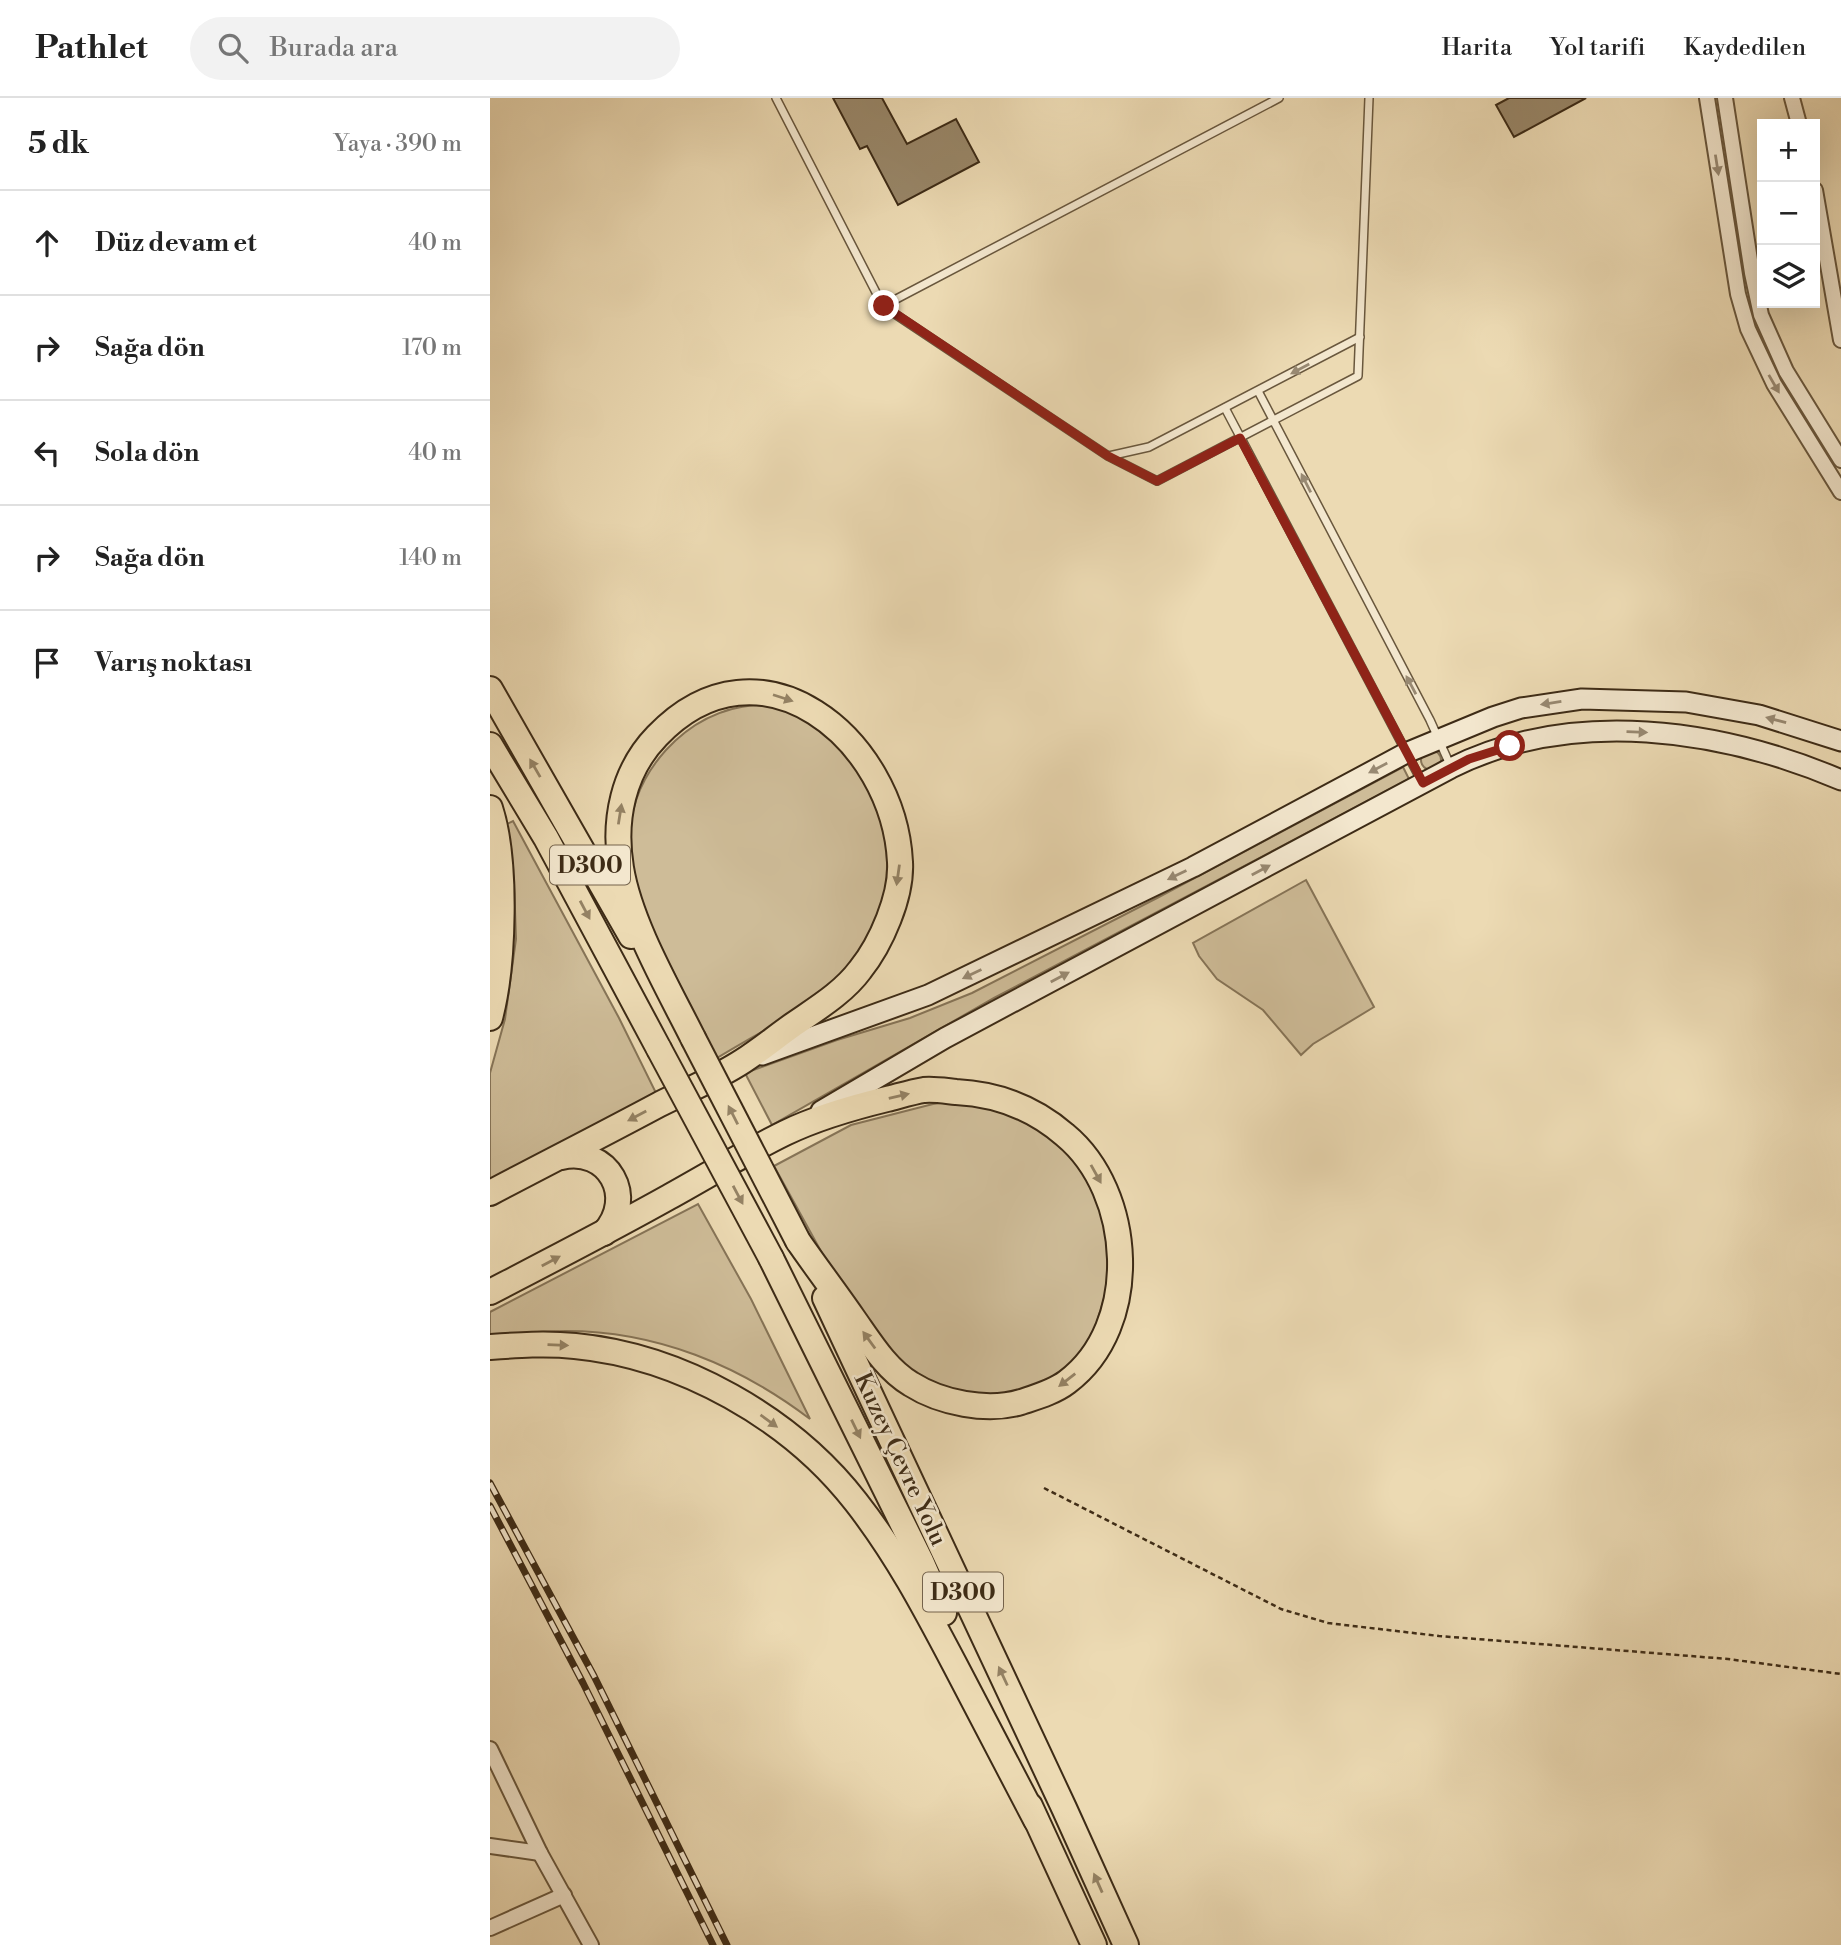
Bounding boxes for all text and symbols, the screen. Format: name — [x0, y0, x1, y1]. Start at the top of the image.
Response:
search box — [190, 17, 680, 80]
text: Pathlet — [35, 28, 148, 69]
icon: search — [214, 29, 252, 67]
text: Burada ara — [270, 32, 398, 64]
text: Harita — [1441, 33, 1512, 63]
text: Yol tarifi — [1550, 33, 1645, 63]
text: Kaydedilen — [1683, 33, 1806, 63]
map controls — [1757, 119, 1820, 308]
button: + — [1757, 119, 1820, 182]
text: 5 dk — [28, 125, 89, 163]
text: Yaya · 390 m — [334, 130, 462, 158]
one-way arrow — [1712, 155, 1723, 177]
button: − — [1757, 182, 1820, 245]
icon: ahead — [28, 224, 66, 262]
text: Düz devam et — [95, 227, 257, 259]
text: 40 m — [408, 229, 462, 257]
button: layers — [1757, 245, 1820, 308]
route end — [868, 290, 899, 321]
icon: right — [28, 329, 66, 367]
text: Sağa dön — [95, 332, 205, 364]
text: 170 m — [402, 334, 462, 362]
one-way arrow — [1290, 363, 1310, 375]
one-way arrow — [1768, 374, 1781, 393]
icon: left — [28, 434, 66, 472]
text: Sola dön — [95, 437, 200, 469]
text: 40 m — [408, 439, 462, 467]
one-way arrow — [1301, 473, 1312, 493]
icon: right — [28, 539, 66, 577]
text: Sağa dön — [95, 542, 205, 574]
text: 140 m — [399, 544, 462, 572]
icon: arrive — [28, 644, 66, 682]
text: Varış noktası — [95, 647, 252, 679]
one-way arrow — [1405, 675, 1417, 695]
one-way arrow — [772, 693, 793, 704]
one-way arrow — [1540, 698, 1562, 709]
one-way arrow — [1765, 714, 1787, 725]
one-way arrow — [1626, 727, 1648, 738]
route start — [1494, 730, 1525, 761]
one-way arrow — [529, 759, 541, 778]
one-way arrow — [1368, 762, 1387, 774]
one-way arrow — [615, 803, 626, 825]
road number: D300 — [550, 846, 630, 884]
one-way arrow — [893, 864, 904, 886]
one-way arrow — [1251, 864, 1270, 876]
one-way arrow — [1167, 869, 1187, 880]
one-way arrow — [579, 900, 591, 920]
one-way arrow — [962, 968, 982, 979]
one-way arrow — [1050, 971, 1070, 983]
one-way arrow — [888, 1090, 910, 1101]
one-way arrow — [727, 1105, 739, 1125]
one-way arrow — [627, 1111, 647, 1122]
one-way arrow — [1090, 1164, 1101, 1184]
one-way arrow — [731, 1186, 743, 1206]
one-way arrow — [541, 1255, 561, 1267]
one-way arrow — [862, 1331, 876, 1349]
one-way arrow — [547, 1340, 569, 1351]
street label: Kuzey Çevre Yolu — [847, 1368, 953, 1551]
one-way arrow — [1059, 1372, 1077, 1387]
one-way arrow — [760, 1414, 778, 1428]
one-way arrow — [850, 1419, 861, 1439]
road number: D300 — [923, 1572, 1003, 1611]
one-way arrow — [997, 1666, 1009, 1686]
one-way arrow — [1092, 1873, 1104, 1893]

